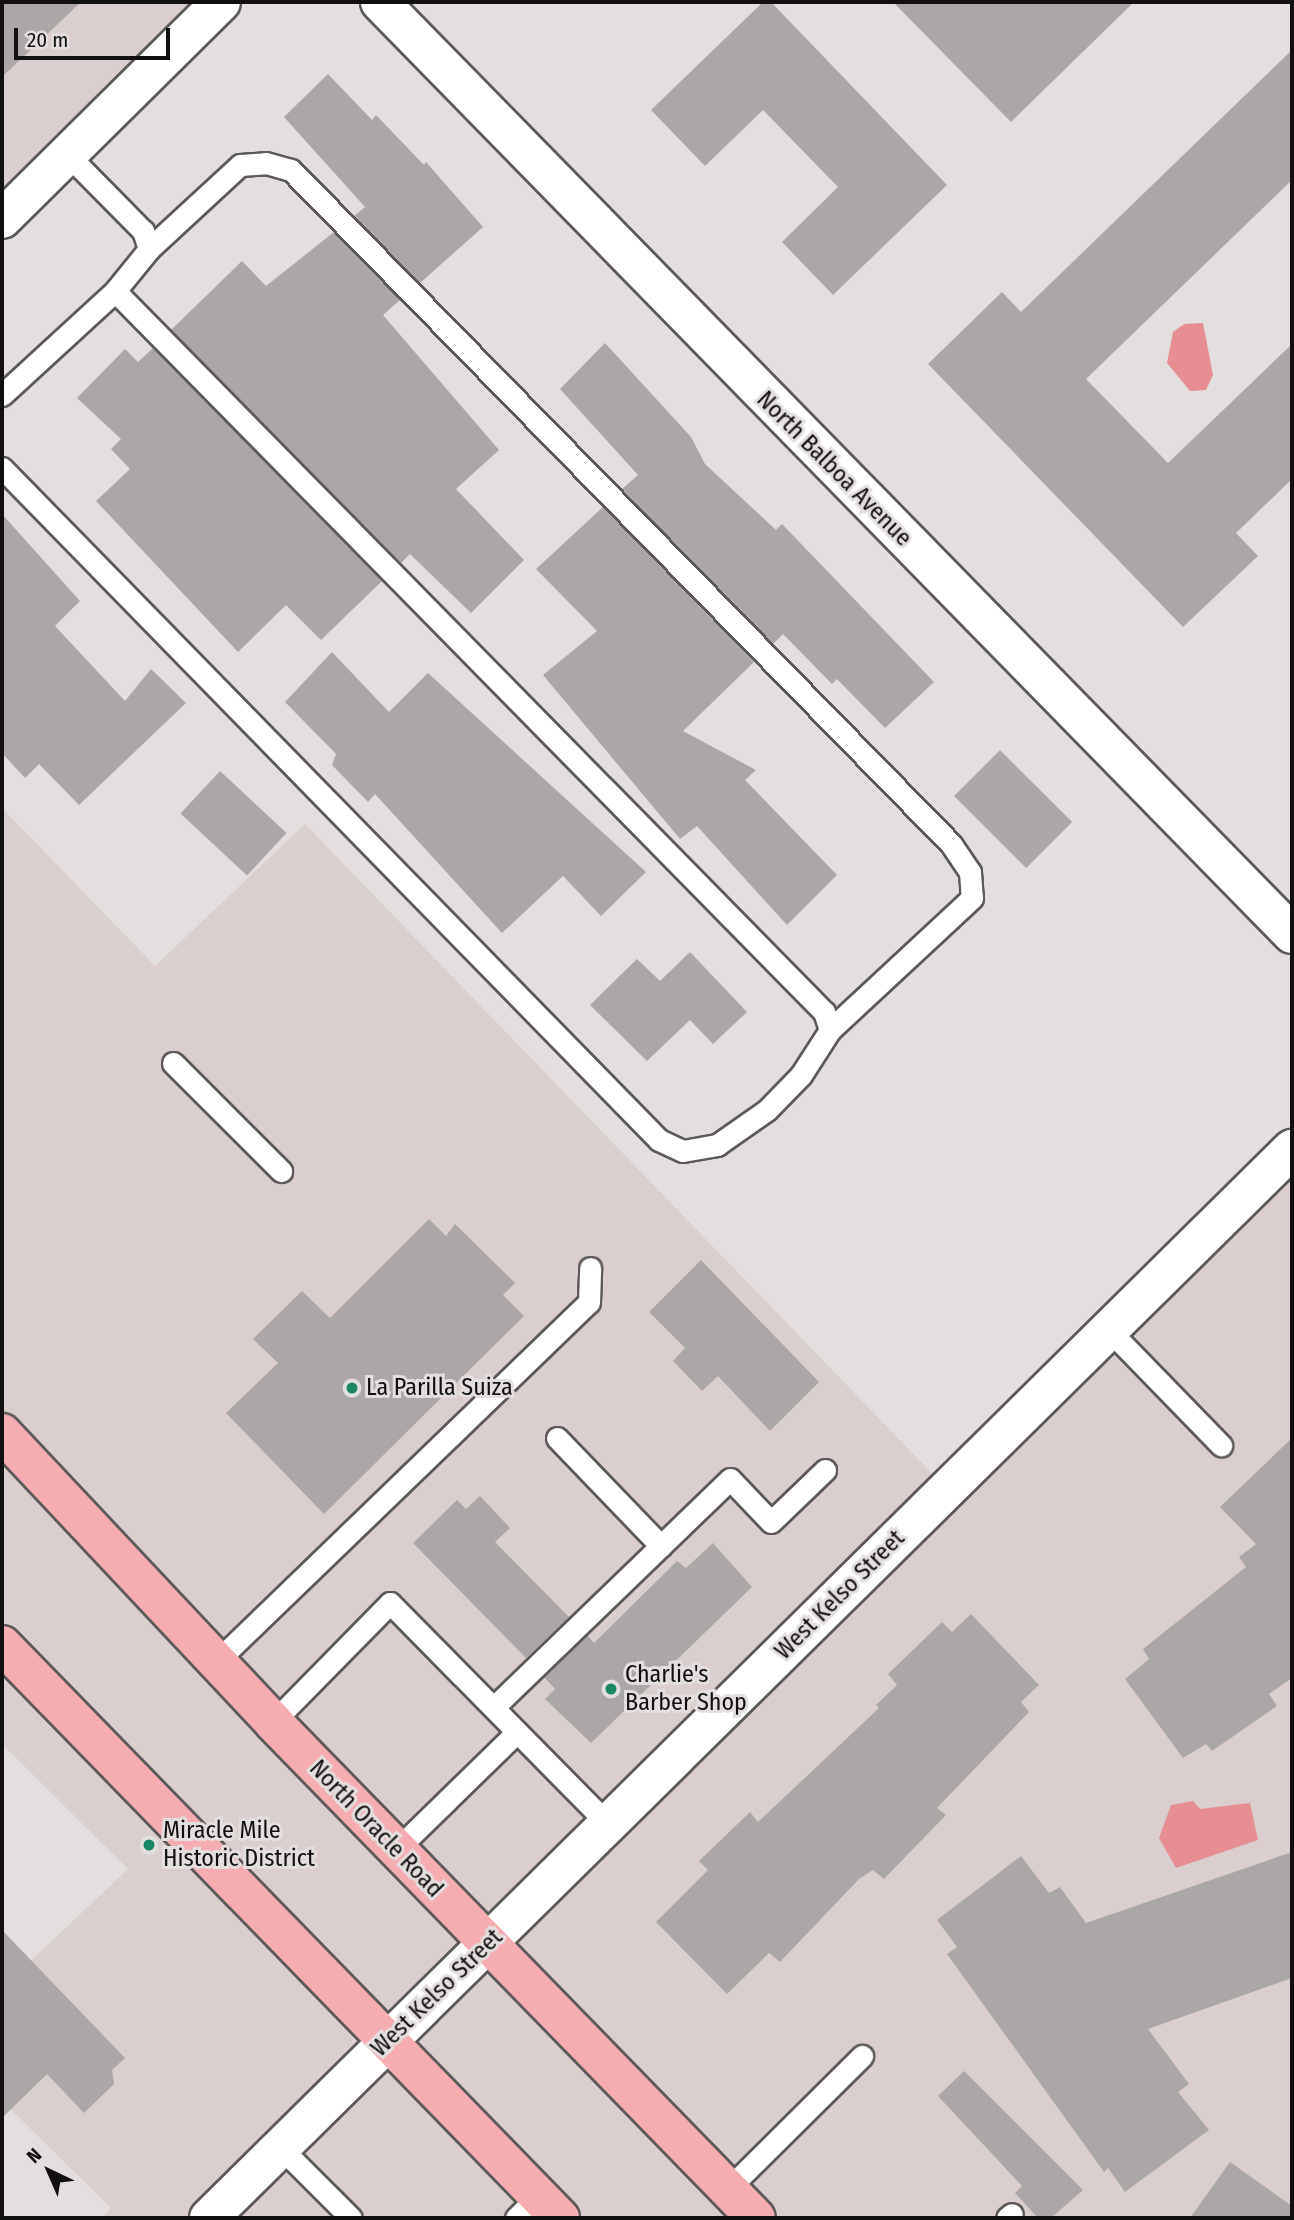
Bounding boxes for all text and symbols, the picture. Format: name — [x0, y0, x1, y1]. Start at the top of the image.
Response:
scale bar — [18, 14, 173, 58]
text: 20 m — [27, 27, 68, 53]
street label: North Balboa Avenue — [750, 385, 918, 553]
place label: La Parilla Suiza — [366, 1374, 513, 1402]
marker: La Parilla Suiza — [344, 1380, 360, 1396]
street label: West Kelso Street — [769, 1524, 911, 1666]
place label: Charlie's Barber Shop — [625, 1661, 747, 1717]
marker: Charlie's Barber Shop — [603, 1681, 619, 1697]
street label: North Oracle Road — [303, 1754, 449, 1904]
place label: Miracle Mile Historic District — [163, 1817, 315, 1873]
marker: Miracle Mile Historic District — [141, 1837, 157, 1853]
street label: West Kelso Street — [365, 1923, 509, 2063]
north arrow — [14, 2136, 84, 2206]
text: N — [22, 2143, 46, 2168]

